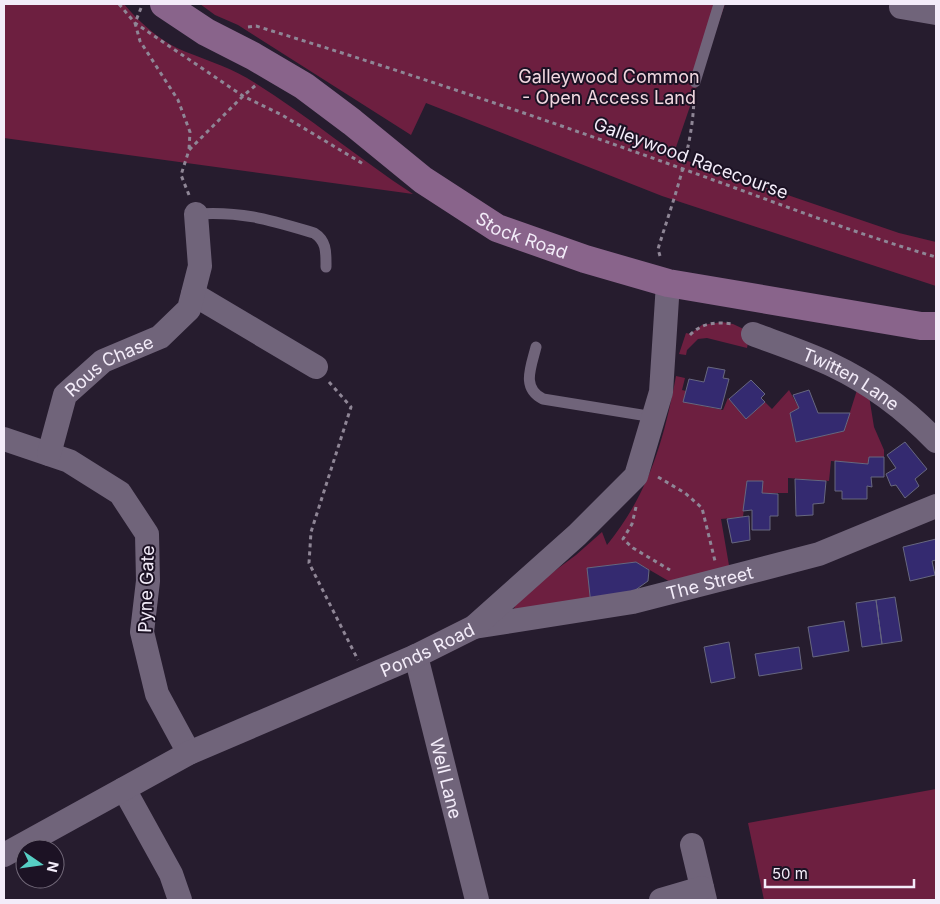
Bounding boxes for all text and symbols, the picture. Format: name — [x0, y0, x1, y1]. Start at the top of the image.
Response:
park label: Galleywood Common - Open Access Land — [518, 66, 700, 108]
street label: Galleywood Racecourse — [591, 113, 791, 203]
street label: Stock Road — [472, 207, 570, 263]
street label: Rous Chase — [60, 331, 156, 401]
street label: Twitten Lane — [800, 343, 904, 414]
street label: Pyne Gate — [134, 545, 158, 633]
street label: The Street — [664, 561, 755, 604]
street label: Ponds Road — [377, 618, 478, 681]
street label: Well Lane — [426, 736, 467, 821]
north arrow — [15, 839, 65, 889]
scale bar — [765, 856, 914, 888]
text: N — [44, 860, 63, 874]
text: 50 m — [772, 864, 808, 883]

